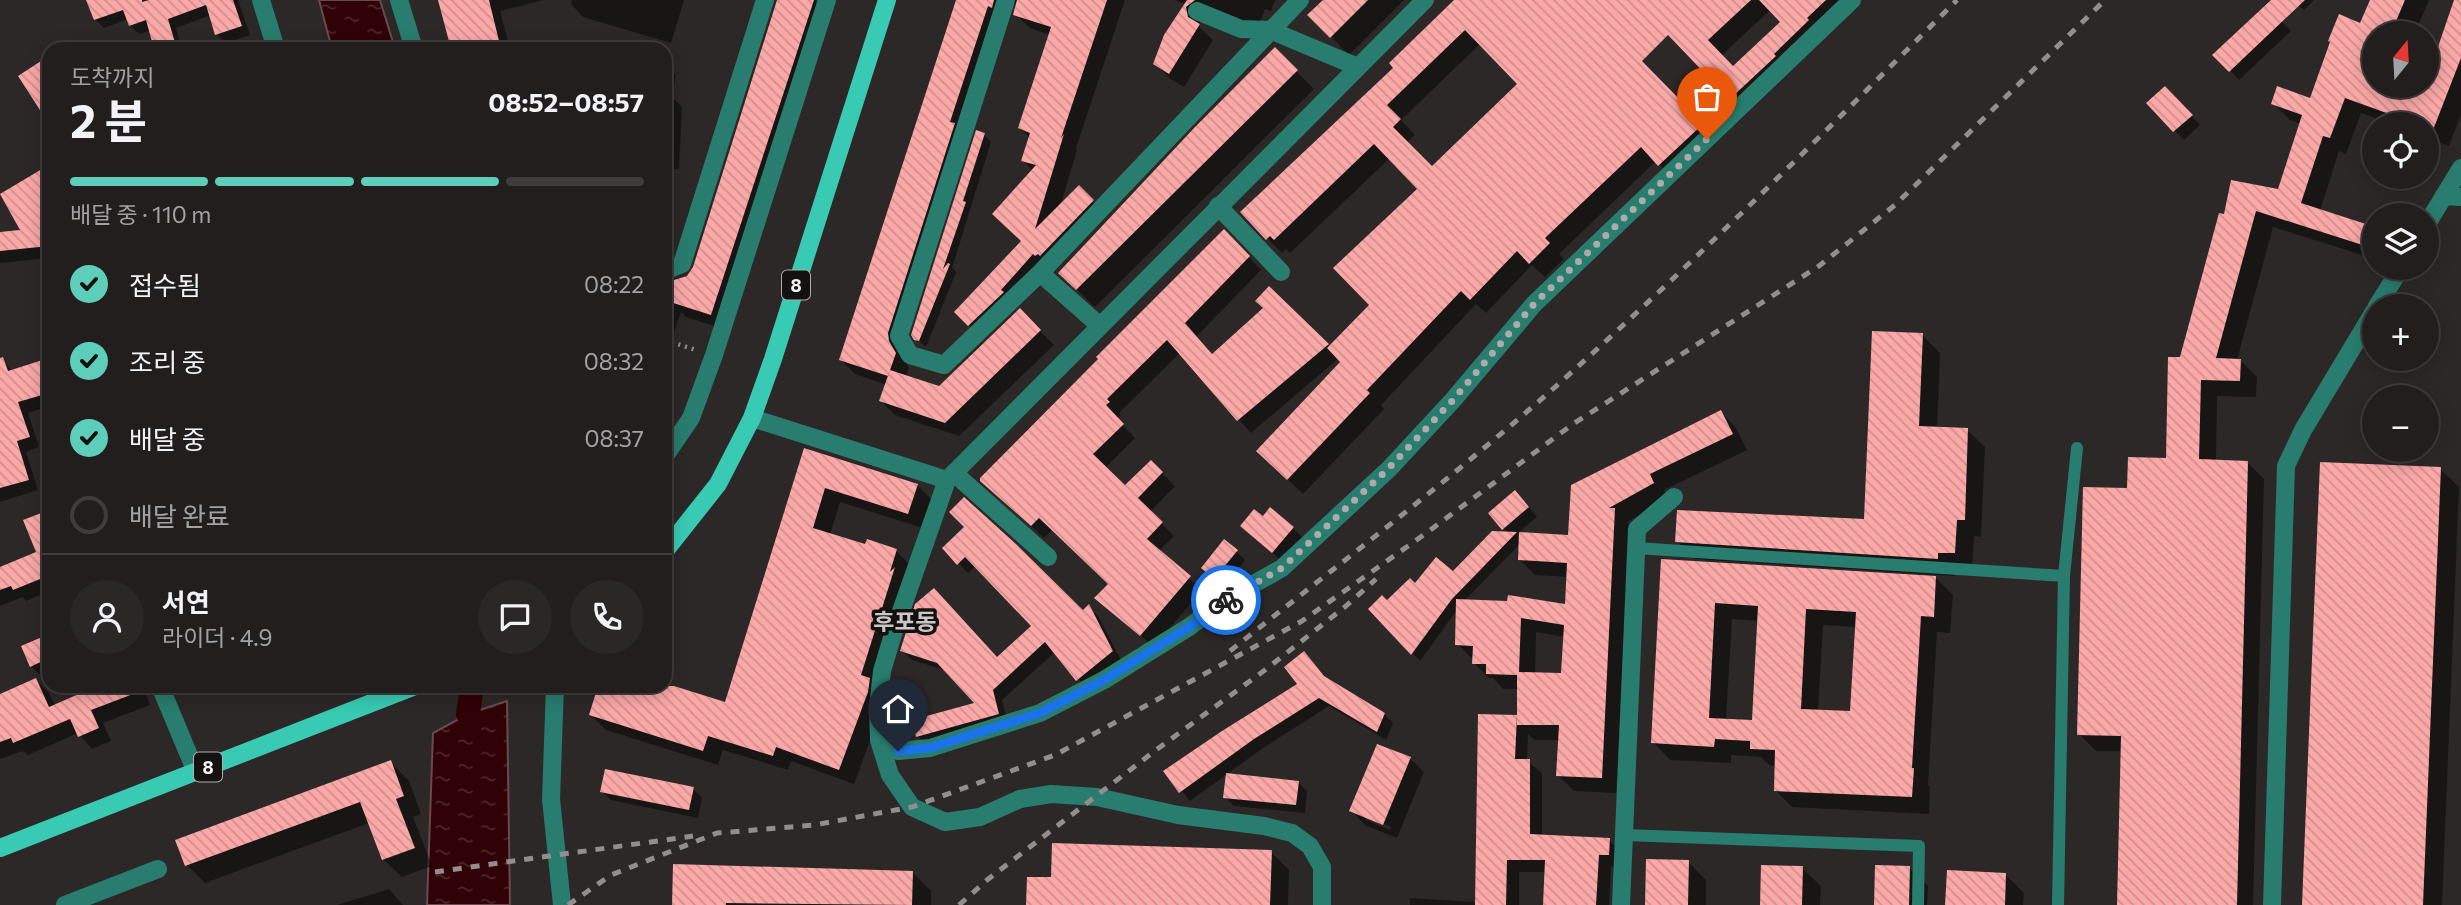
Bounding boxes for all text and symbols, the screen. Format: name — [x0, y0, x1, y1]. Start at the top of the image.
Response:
north arrow — [2362, 21, 2440, 98]
map controls — [2362, 21, 2439, 462]
text: 도착까지 — [70, 63, 155, 91]
pin — [1677, 67, 1737, 139]
icon: bag — [1688, 78, 1726, 116]
text: 08:52–08:57 — [488, 86, 644, 117]
text: 2 분 — [70, 91, 147, 147]
button: locate — [2362, 112, 2439, 189]
text: 배달 중 · 110 m — [70, 200, 211, 228]
button: layers — [2362, 203, 2439, 280]
icon: check — [70, 265, 108, 303]
text: 접수됨 — [129, 269, 201, 300]
text: 08:22 — [584, 270, 644, 298]
road number: 8 — [782, 270, 810, 300]
button: + — [2362, 294, 2439, 371]
icon: check — [70, 342, 108, 380]
text: 조리 중 — [129, 346, 206, 377]
text: 08:32 — [584, 347, 644, 375]
button: − — [2362, 385, 2439, 462]
icon: check — [70, 419, 108, 457]
text: 배달 중 — [129, 423, 206, 454]
text: 08:37 — [584, 424, 644, 452]
text: 배달 완료 — [129, 500, 230, 531]
courier — [1191, 565, 1261, 635]
button: person — [70, 580, 144, 654]
button: chat — [478, 580, 552, 654]
button: phone — [570, 580, 644, 654]
icon: bike — [1207, 581, 1245, 619]
text: 서연 — [162, 586, 210, 617]
district label: 후포동 — [873, 607, 937, 635]
text: 라이더 · 4.9 — [162, 623, 272, 651]
pin — [868, 679, 928, 751]
icon: home — [879, 690, 917, 728]
road number: 8 — [194, 752, 222, 782]

